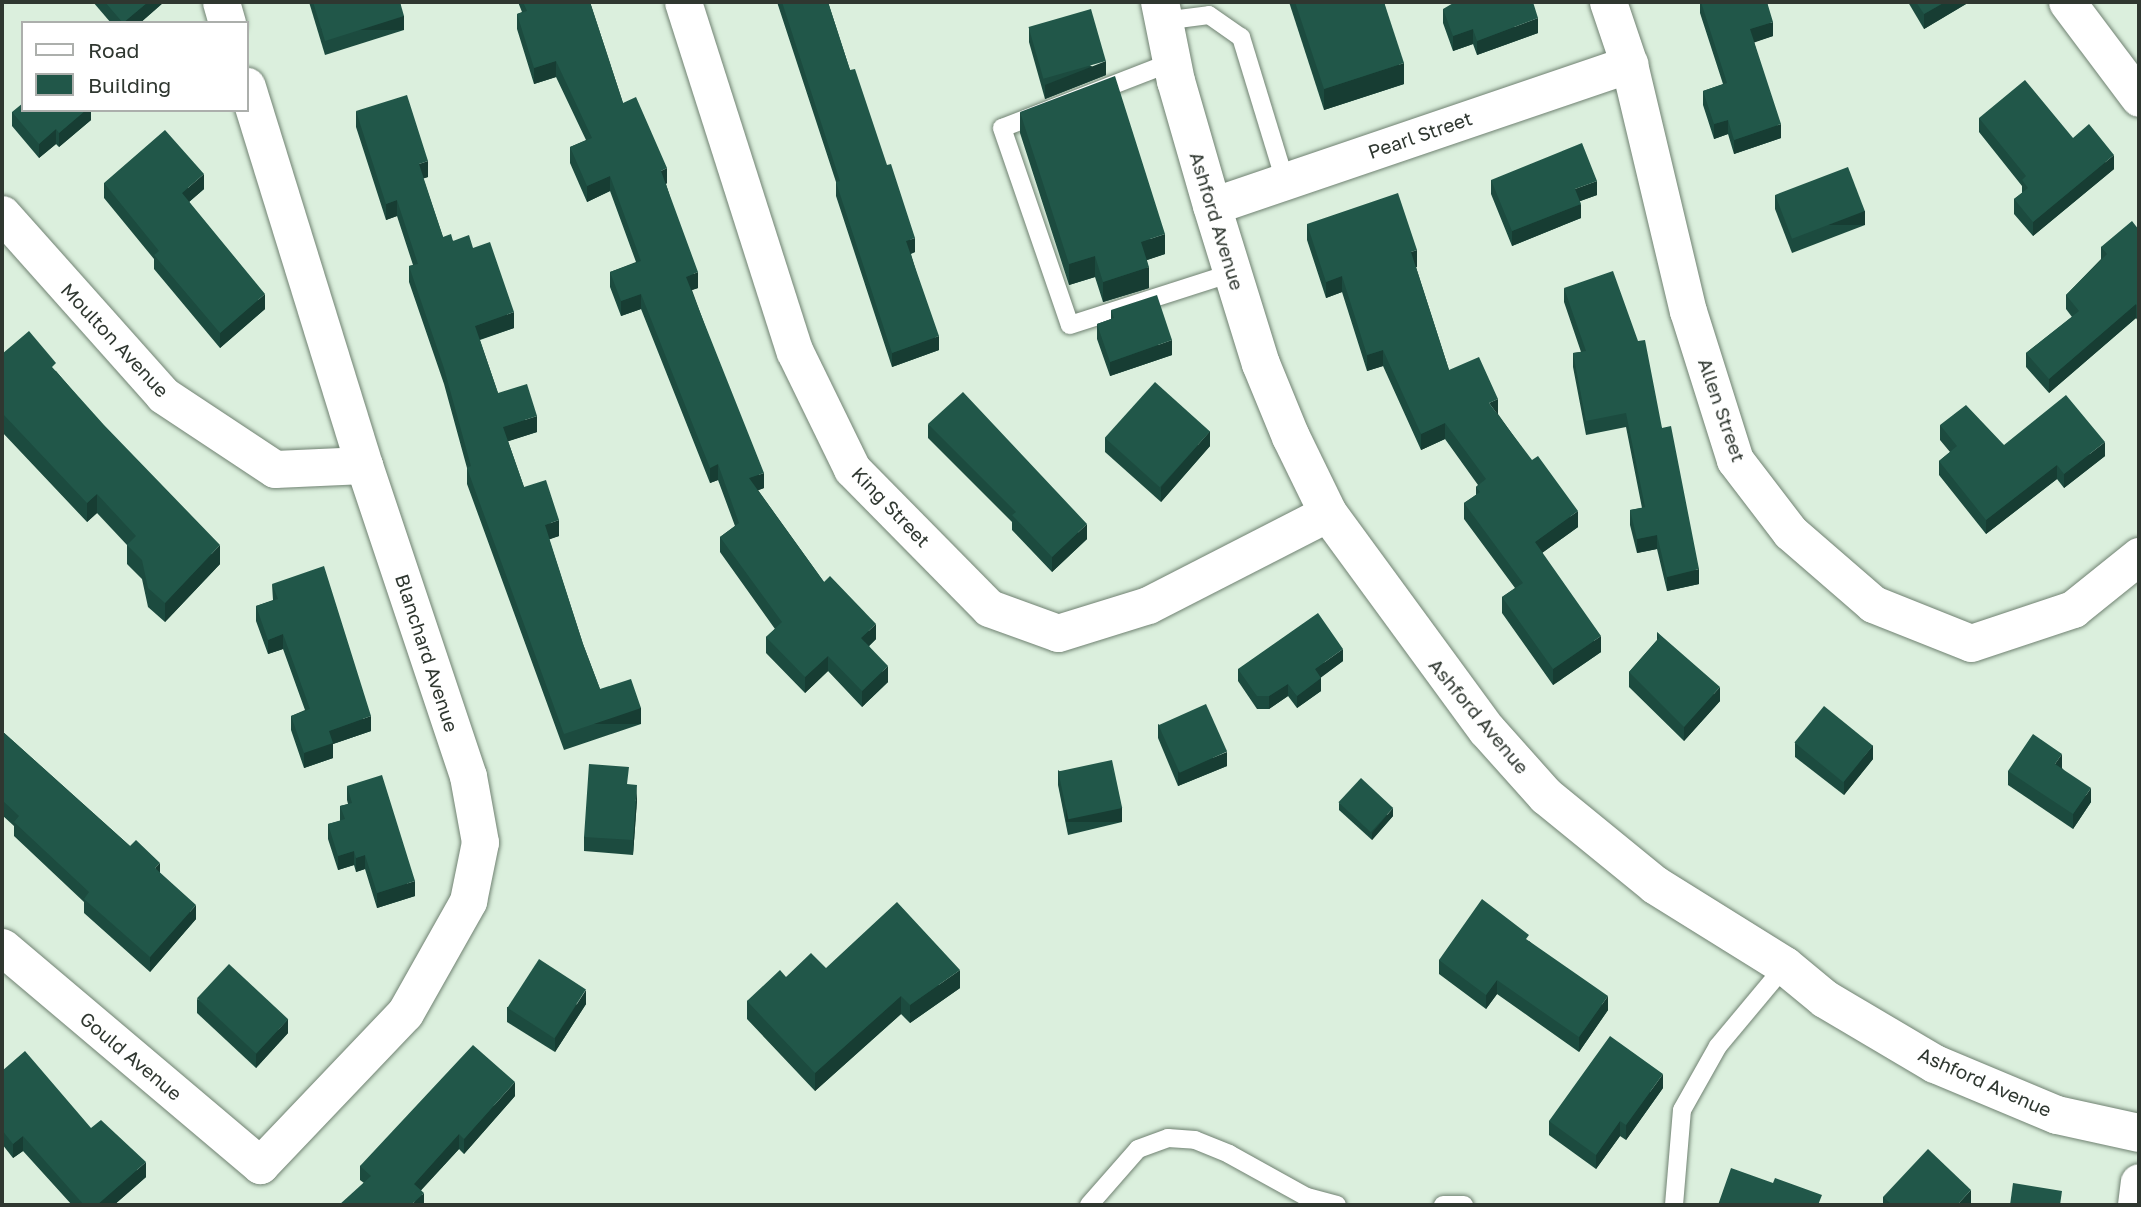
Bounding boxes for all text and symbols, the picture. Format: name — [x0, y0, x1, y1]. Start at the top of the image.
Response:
legend — [21, 21, 248, 112]
text: Road — [88, 37, 139, 63]
text: Building — [88, 72, 171, 98]
street label: Pearl Street — [1365, 107, 1475, 163]
street label: Ashford Avenue — [1185, 149, 1249, 293]
street label: Moulton Avenue — [56, 278, 174, 402]
street label: Allen Street — [1694, 355, 1750, 465]
street label: King Street — [847, 462, 935, 552]
street label: Blanchard Avenue — [391, 571, 463, 735]
street label: Ashford Avenue — [1424, 654, 1534, 778]
street label: Gould Avenue — [76, 1007, 186, 1105]
street label: Ashford Avenue — [1915, 1042, 2055, 1122]

